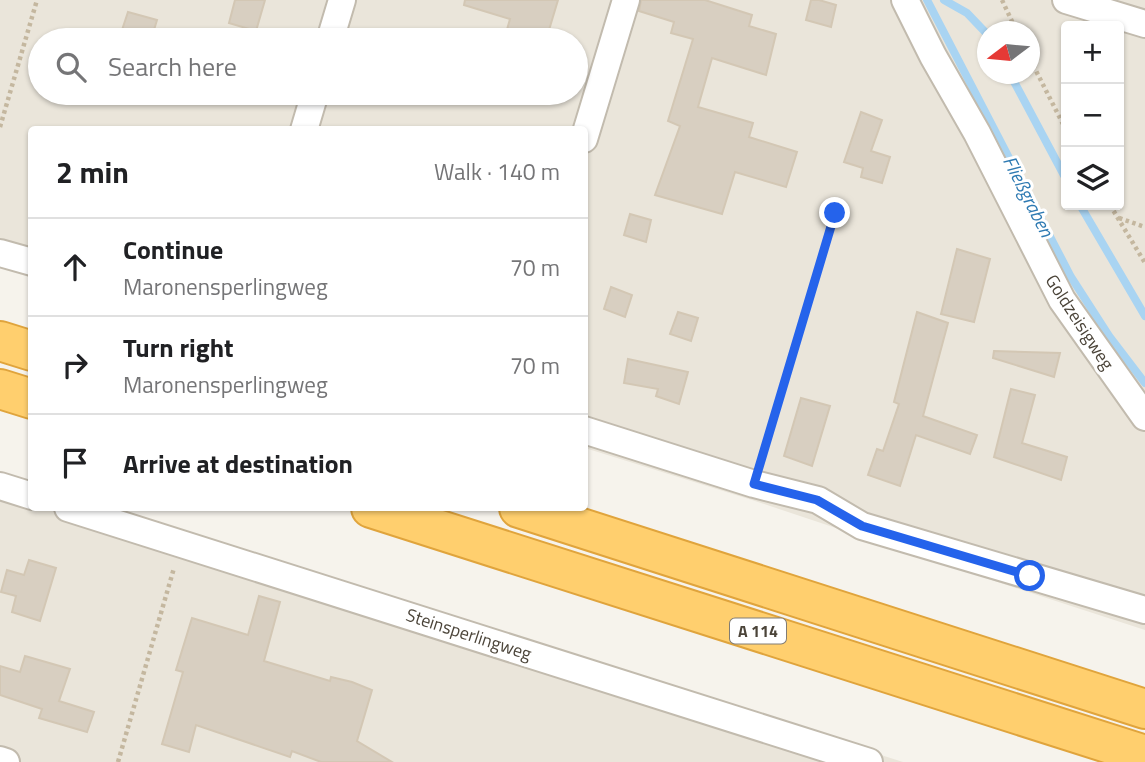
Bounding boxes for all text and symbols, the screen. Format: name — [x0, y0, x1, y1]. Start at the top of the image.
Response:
north arrow — [977, 21, 1040, 84]
map controls — [1061, 21, 1124, 210]
button: + — [1061, 21, 1124, 84]
search box — [28, 28, 588, 105]
text: Search here — [108, 47, 237, 86]
icon: search — [52, 48, 90, 86]
button: − — [1061, 84, 1124, 147]
button: layers — [1061, 147, 1124, 210]
text: 2 min — [56, 149, 129, 195]
water label: Fließgraben — [996, 150, 1062, 242]
text: Walk · 140 m — [434, 154, 560, 189]
route end — [819, 197, 850, 228]
text: Continue — [123, 230, 223, 269]
icon: ahead — [56, 248, 94, 286]
text: 70 m — [510, 250, 560, 285]
text: Maronensperlingweg — [123, 269, 328, 304]
street label: Goldzeisigweg — [1039, 269, 1121, 375]
text: Turn right — [123, 328, 234, 367]
icon: right — [56, 346, 94, 384]
text: 70 m — [510, 348, 560, 383]
text: Maronensperlingweg — [123, 367, 328, 402]
icon: arrive — [56, 444, 94, 482]
text: Arrive at destination — [123, 444, 353, 483]
route start — [1014, 560, 1045, 591]
street label: Steinsperlingweg — [403, 601, 535, 667]
road number: A 114 — [730, 618, 786, 644]

